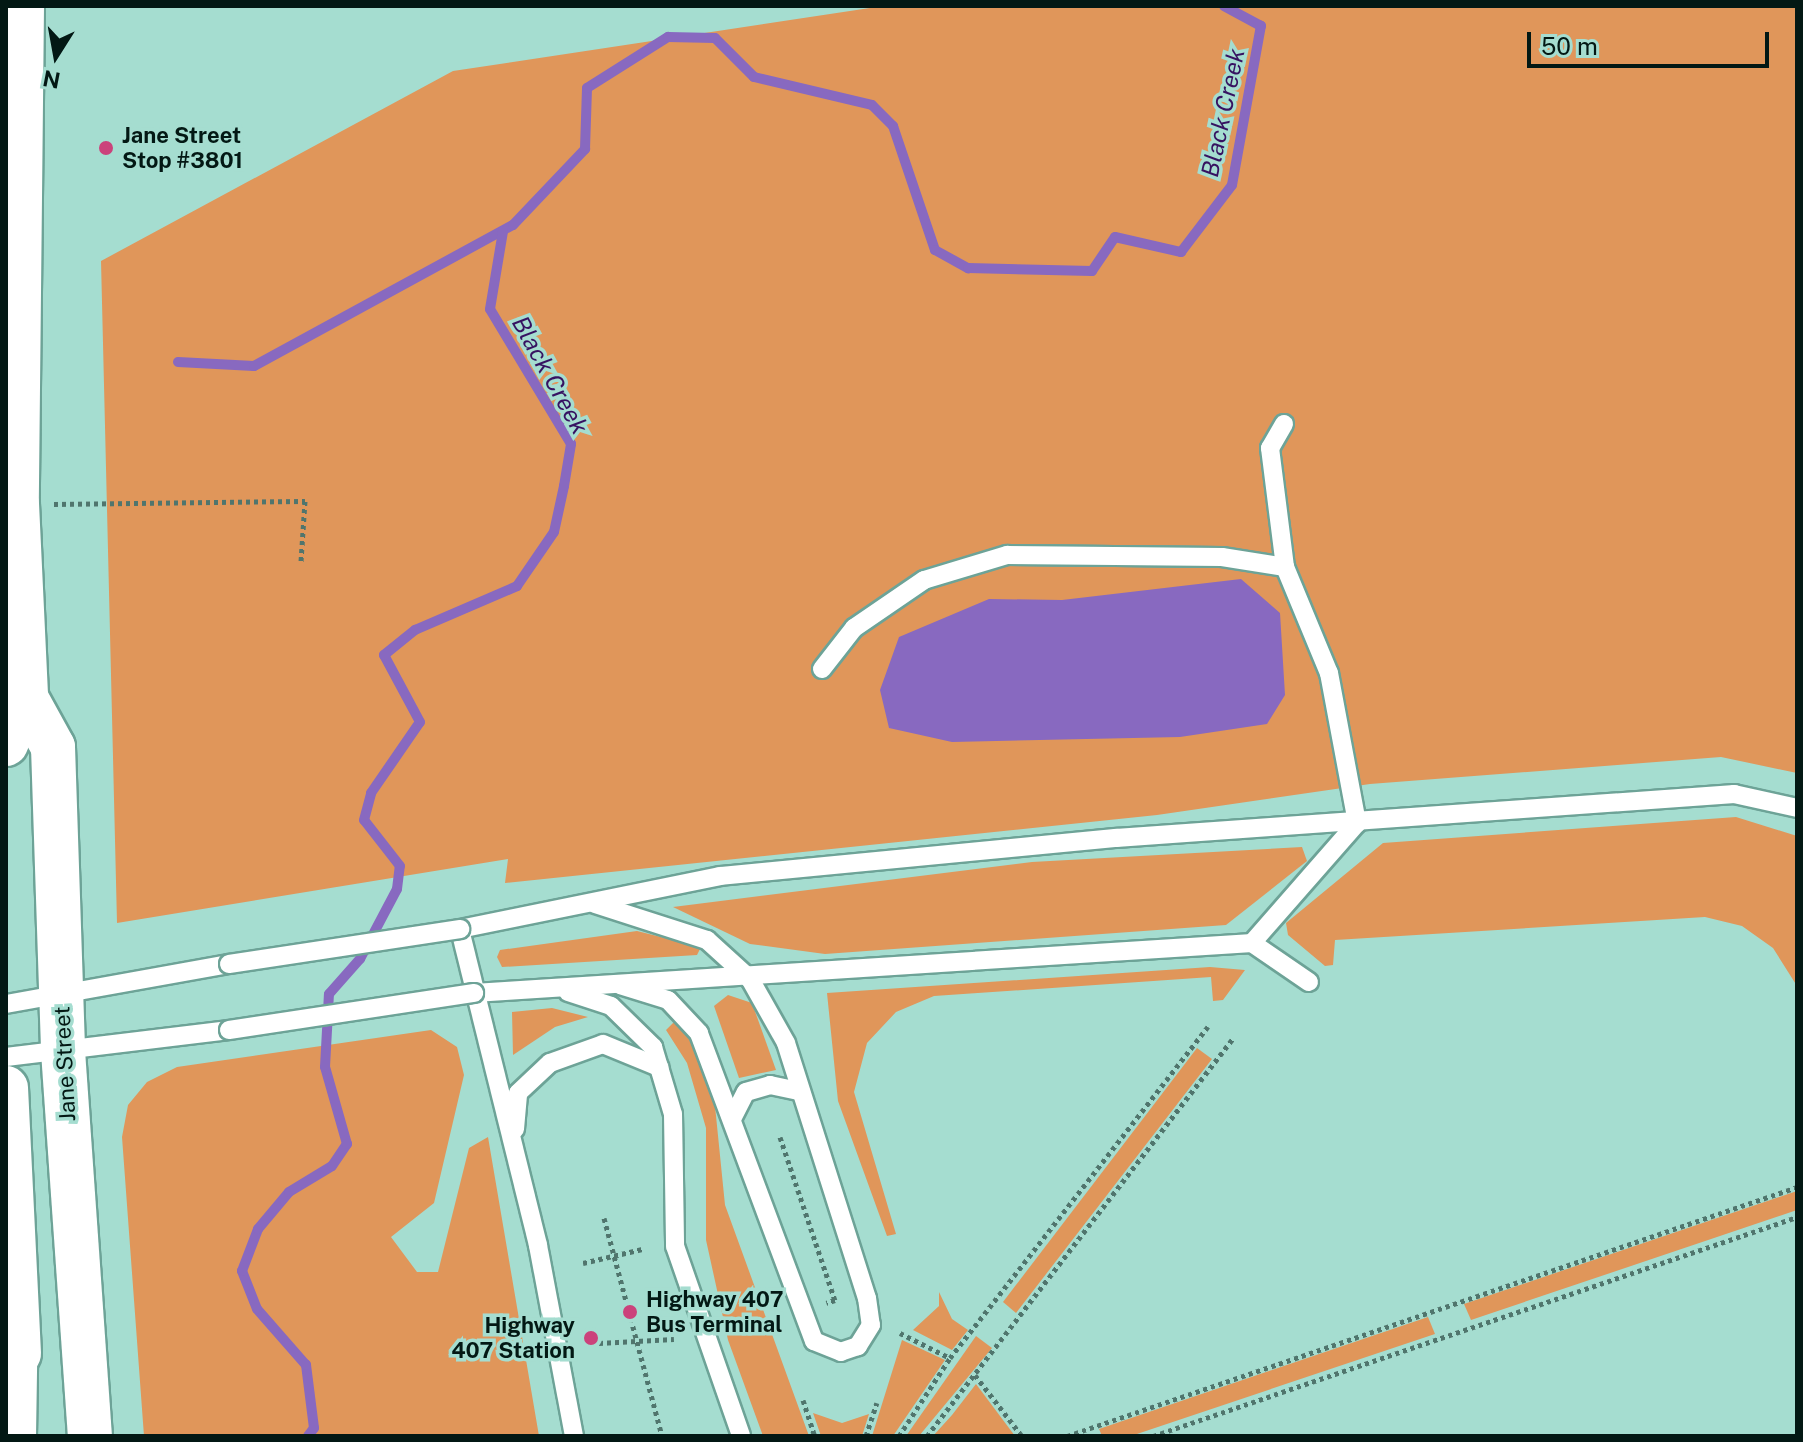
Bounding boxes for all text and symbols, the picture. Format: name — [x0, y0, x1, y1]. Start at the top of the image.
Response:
north arrow — [16, 16, 96, 96]
scale bar — [1531, 16, 1773, 66]
text: 50 m — [1541, 32, 1598, 60]
water label: Black Creek — [1195, 46, 1251, 180]
text: N — [40, 65, 62, 94]
place label: Jane Street Stop #3801 — [122, 122, 243, 174]
marker: Jane Street Stop #3801 — [97, 139, 115, 157]
water label: Black Creek — [506, 311, 594, 439]
street label: Jane Street — [49, 1006, 81, 1122]
place label: Highway 407 Bus Terminal — [646, 1286, 784, 1338]
marker: Highway 407 Bus Terminal — [621, 1303, 639, 1321]
place label: Highway 407 Station — [451, 1312, 575, 1364]
marker: Highway 407 Station — [582, 1329, 600, 1347]

